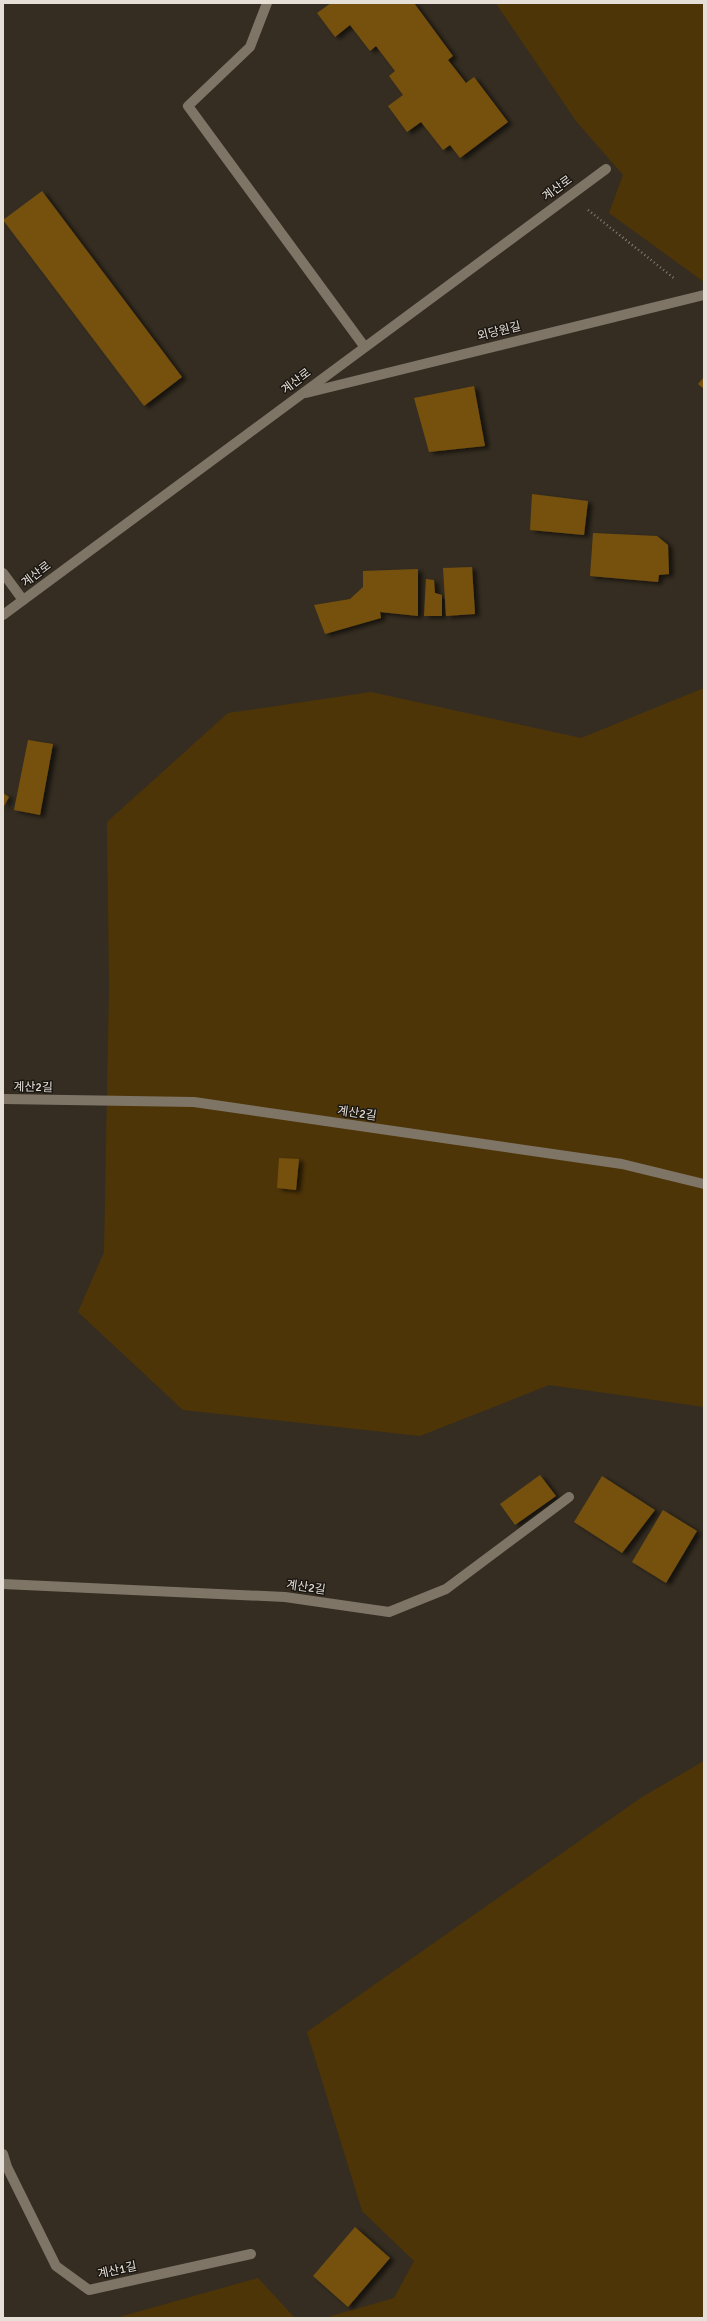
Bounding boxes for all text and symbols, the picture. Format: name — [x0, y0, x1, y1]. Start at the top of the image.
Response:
street label: 계산로 — [539, 173, 575, 204]
street label: 외당원길 — [476, 319, 522, 344]
street label: 계산로 — [279, 365, 314, 397]
street label: 계산로 — [19, 558, 54, 590]
street label: 계산2길 — [13, 1080, 53, 1095]
street label: 계산2길 — [336, 1103, 378, 1124]
street label: 계산2길 — [285, 1577, 327, 1598]
street label: 계산1길 — [96, 2259, 138, 2282]

